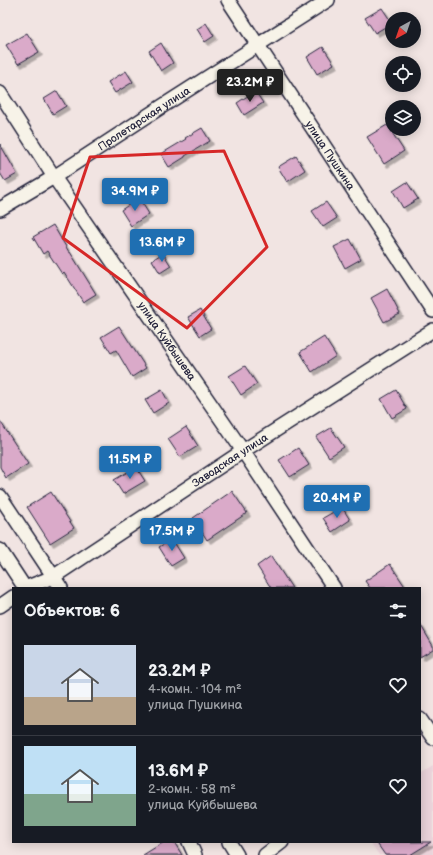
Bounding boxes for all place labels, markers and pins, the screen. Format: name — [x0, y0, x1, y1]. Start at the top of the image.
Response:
pin: 23.2M ₽ — [213, 69, 287, 103]
pin: 34.9M ₽ — [98, 178, 172, 212]
pin: 13.6M ₽ — [125, 229, 199, 263]
pin: 11.5M ₽ — [93, 446, 167, 480]
pin: 20.4M ₽ — [300, 485, 374, 519]
pin: 17.5M ₽ — [135, 518, 209, 552]

